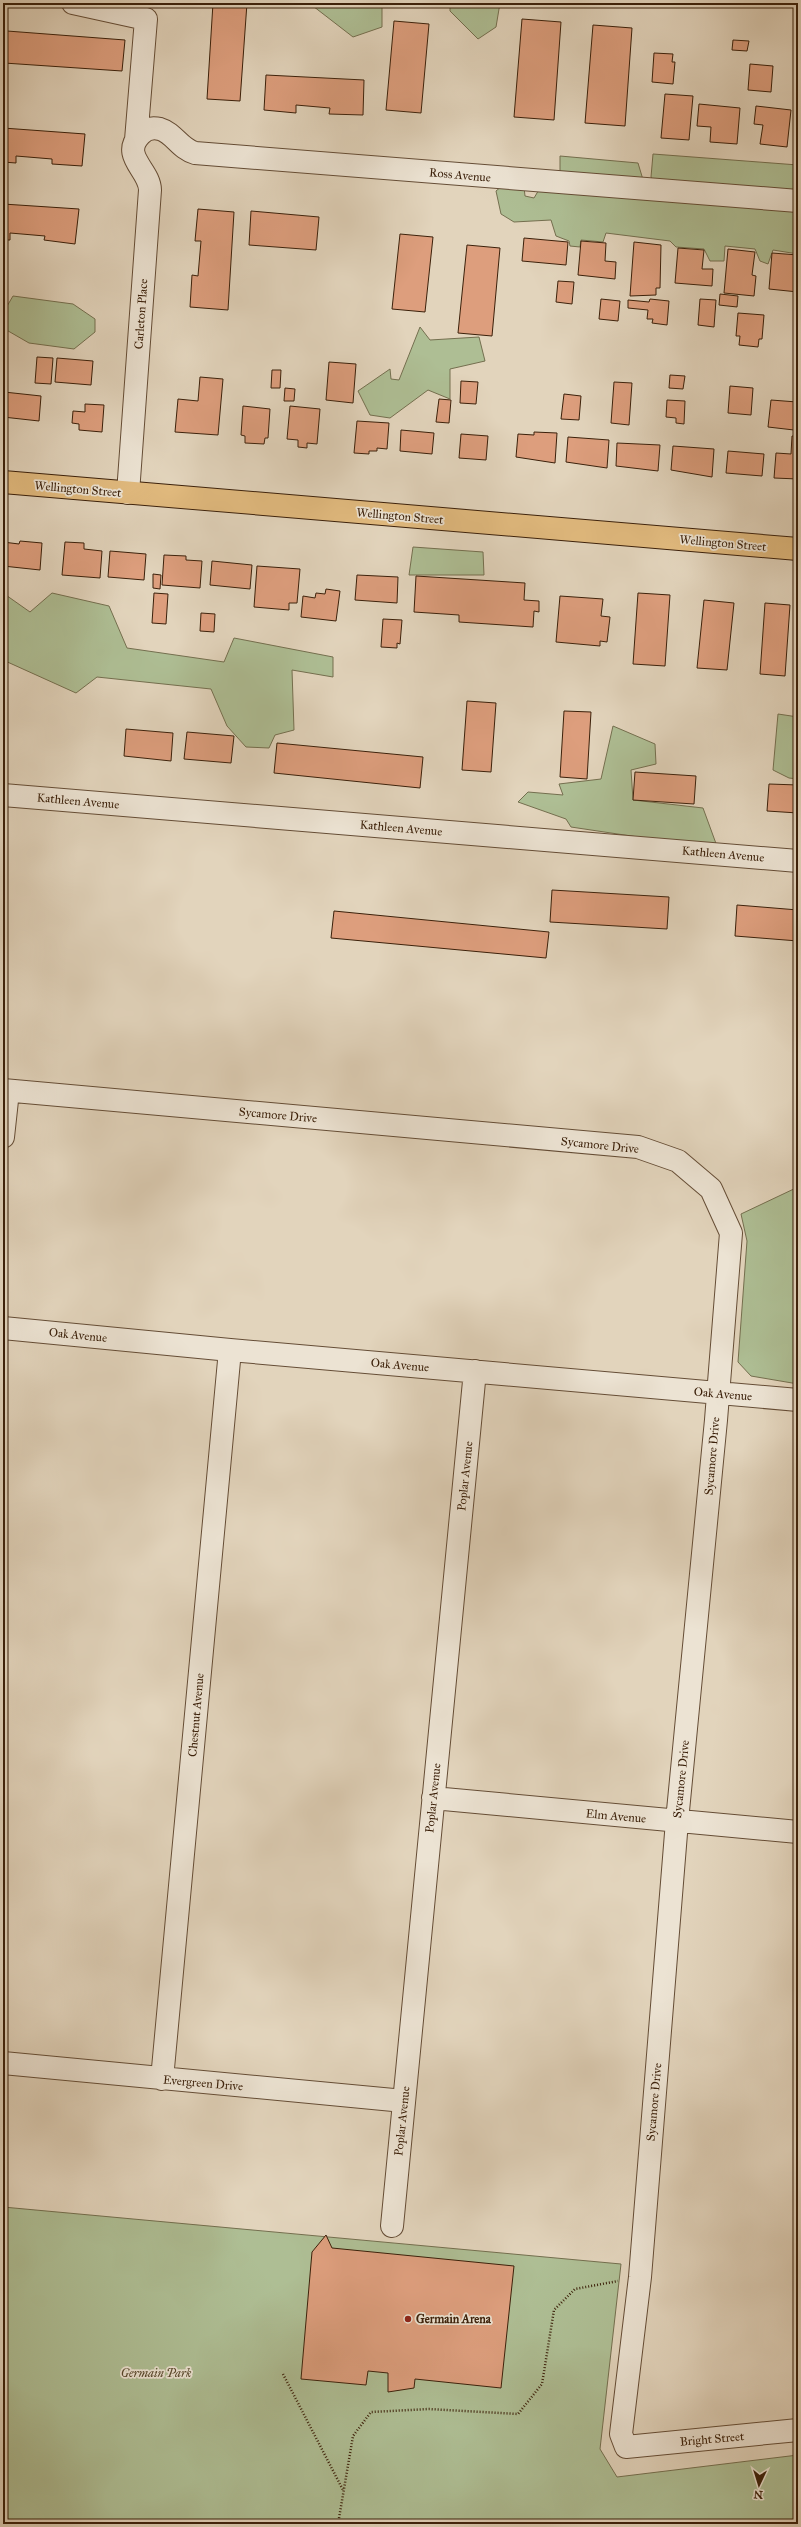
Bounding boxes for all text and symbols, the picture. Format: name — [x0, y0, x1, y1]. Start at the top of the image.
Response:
street label: Ross Avenue — [429, 165, 491, 185]
street label: Carleton Place — [132, 278, 150, 350]
street label: Wellington Street — [34, 478, 123, 501]
street label: Wellington Street — [356, 505, 445, 528]
street label: Wellington Street — [679, 532, 768, 555]
street label: Kathleen Avenue — [36, 790, 120, 812]
street label: Kathleen Avenue — [359, 817, 443, 839]
street label: Kathleen Avenue — [681, 843, 765, 865]
street label: Sycamore Drive — [238, 1105, 318, 1125]
street label: Sycamore Drive — [560, 1134, 640, 1156]
street label: Oak Avenue — [48, 1325, 108, 1345]
street label: Oak Avenue — [370, 1355, 430, 1375]
street label: Oak Avenue — [693, 1384, 753, 1404]
street label: Sycamore Drive — [702, 1416, 722, 1496]
street label: Poplar Avenue — [454, 1440, 476, 1512]
street label: Chestnut Avenue — [185, 1672, 207, 1758]
street label: Sycamore Drive — [670, 1739, 692, 1819]
street label: Poplar Avenue — [422, 1762, 444, 1834]
street label: Elm Avenue — [585, 1806, 647, 1826]
street label: Sycamore Drive — [644, 2062, 664, 2142]
street label: Evergreen Drive — [162, 2073, 244, 2094]
street label: Poplar Avenue — [391, 2085, 413, 2157]
place label: Germain Arena — [416, 2312, 492, 2326]
marker: Germain Arena — [403, 2314, 413, 2324]
park label: Germain Park — [121, 2366, 192, 2380]
street label: Bright Street — [679, 2429, 746, 2450]
north arrow — [739, 2465, 779, 2505]
text: N — [753, 2488, 763, 2501]

